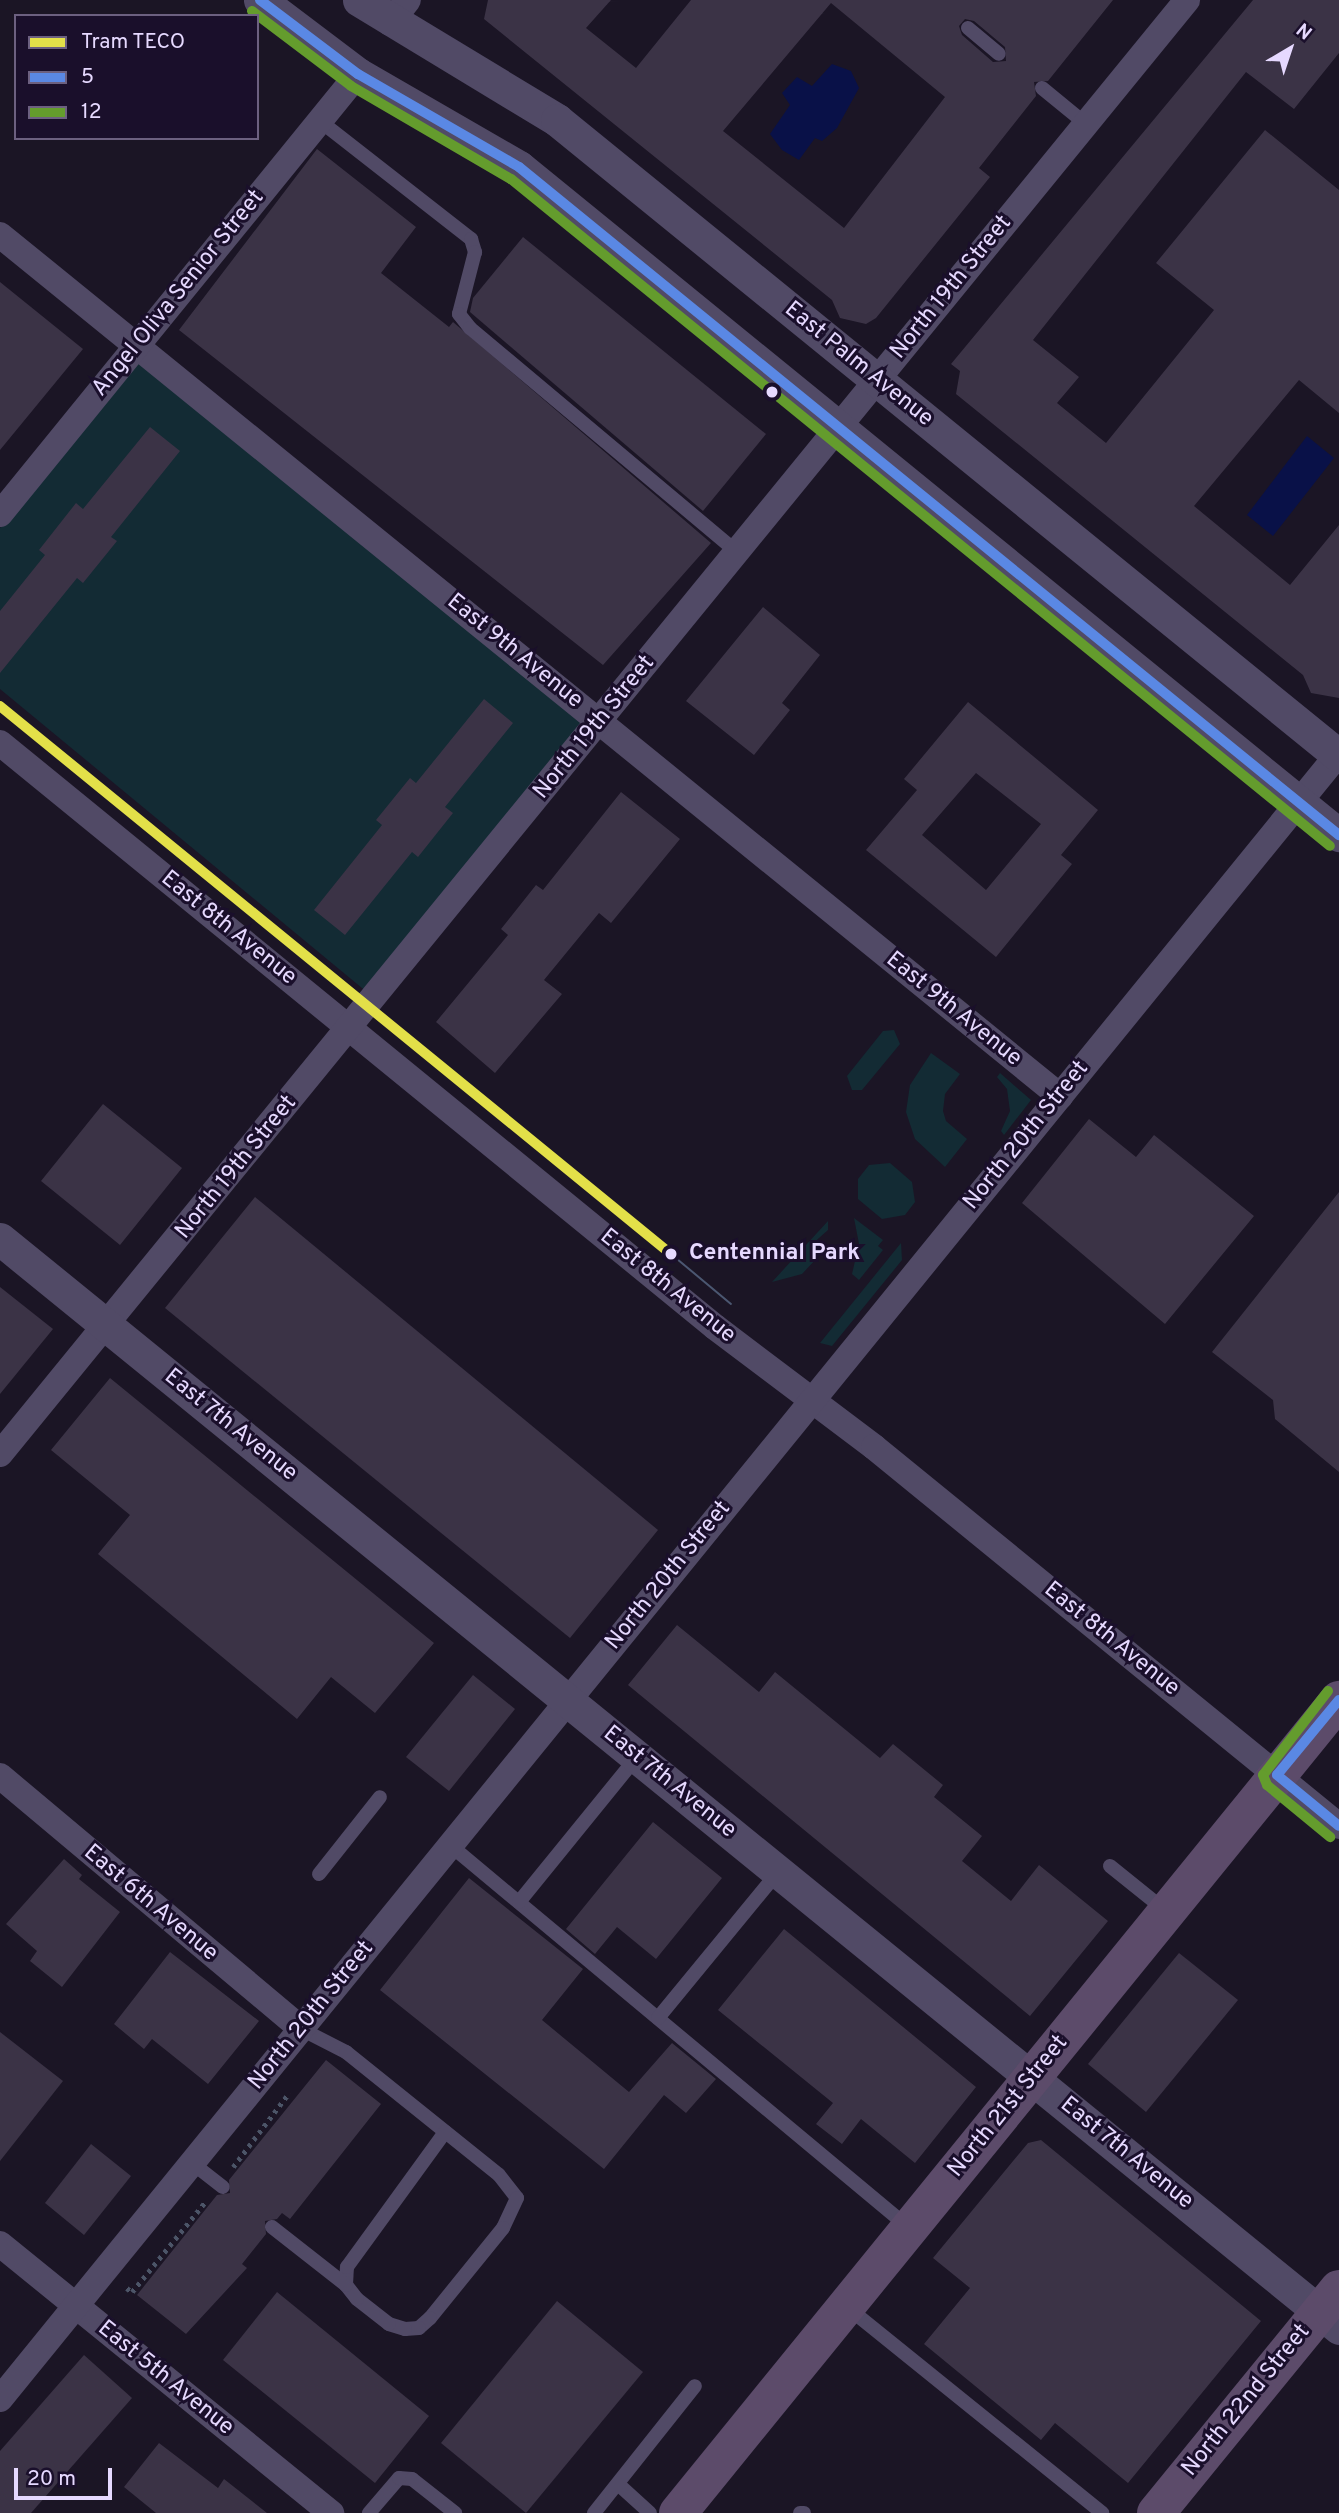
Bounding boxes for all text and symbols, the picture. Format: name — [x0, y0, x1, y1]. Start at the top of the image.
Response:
legend — [14, 14, 259, 140]
north arrow — [1255, 14, 1325, 84]
text: N — [1290, 19, 1316, 46]
text: Tram TECO — [81, 29, 185, 56]
text: 5 — [81, 64, 94, 91]
text: 12 — [81, 99, 102, 126]
street label: Angel Oliva Senior Street — [87, 185, 271, 403]
street label: North 19th Street — [886, 210, 1018, 366]
street label: East Palm Avenue — [778, 296, 938, 434]
unlabelled marker — [765, 385, 779, 399]
street label: East 9th Avenue — [440, 589, 588, 715]
street label: North 19th Street — [529, 650, 661, 806]
street label: East 8th Avenue — [154, 866, 302, 992]
street label: East 9th Avenue — [879, 947, 1027, 1073]
street label: North 20th Street — [958, 1056, 1096, 1216]
street label: North 19th Street — [171, 1090, 303, 1246]
street label: East 8th Avenue — [593, 1224, 741, 1350]
place label: Centennial Park — [689, 1240, 860, 1268]
marker: Centennial Park — [659, 1242, 683, 1266]
street label: East 7th Avenue — [157, 1363, 303, 1489]
street label: North 20th Street — [600, 1496, 738, 1656]
street label: East 8th Avenue — [1037, 1577, 1185, 1703]
street label: East 7th Avenue — [596, 1720, 742, 1846]
street label: East 6th Avenue — [77, 1840, 223, 1968]
street label: North 20th Street — [243, 1936, 381, 2096]
street label: North 21st Street — [943, 2030, 1075, 2184]
street label: East 7th Avenue — [1053, 2091, 1199, 2217]
street label: East 5th Avenue — [91, 2315, 239, 2443]
street label: North 22nd Street — [1177, 2319, 1317, 2483]
scale bar — [18, 2454, 116, 2498]
text: 20 m — [27, 2466, 76, 2493]

